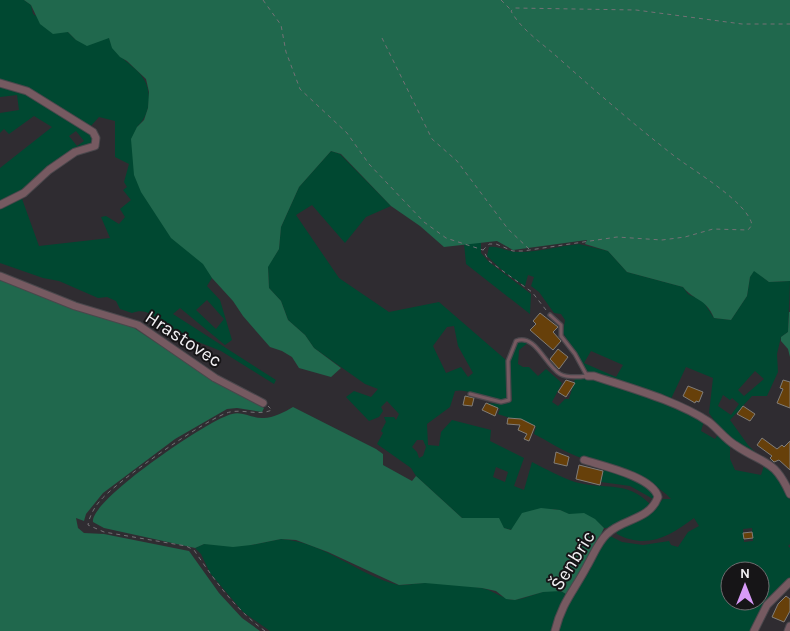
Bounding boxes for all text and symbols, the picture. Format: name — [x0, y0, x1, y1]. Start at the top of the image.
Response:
street label: Hrastovec — [141, 306, 226, 372]
street label: Šenbric — [546, 527, 600, 594]
north arrow — [720, 561, 770, 611]
text: N — [740, 565, 750, 582]

